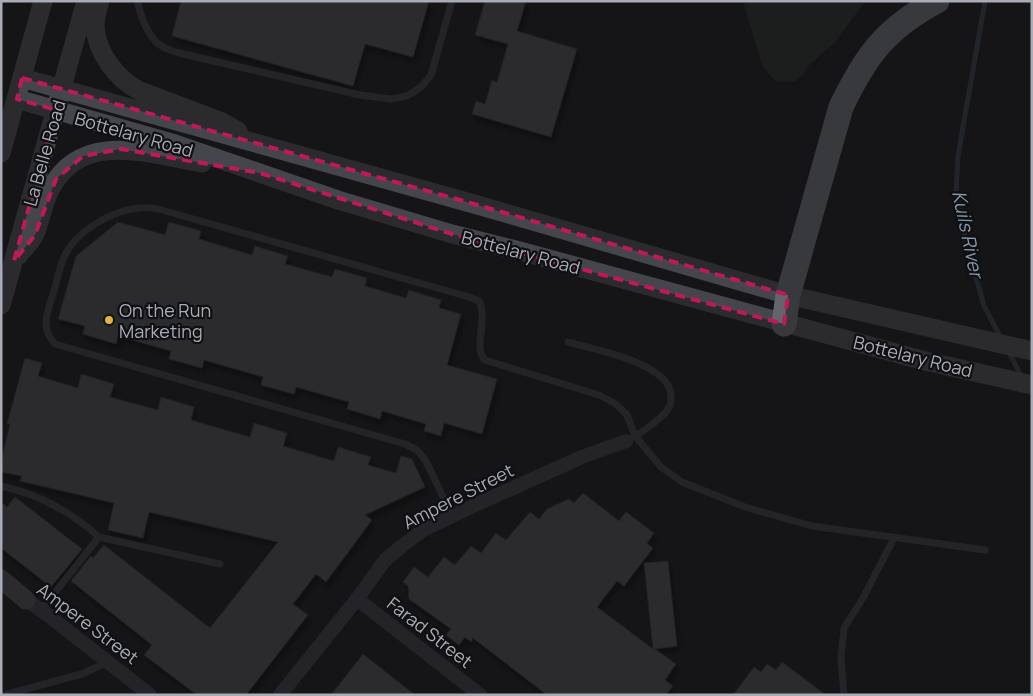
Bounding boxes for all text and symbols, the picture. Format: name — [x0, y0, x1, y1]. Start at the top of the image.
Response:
street label: La Belle Road — [17, 97, 71, 209]
street label: Bottelary Road — [72, 106, 196, 162]
water label: Kuils River — [946, 188, 990, 282]
street label: Bottelary Road — [459, 225, 583, 279]
place label: On the Run Marketing — [119, 298, 211, 343]
marker: On the Run Marketing — [103, 314, 115, 326]
street label: Bottelary Road — [851, 330, 975, 382]
street label: Ampere Street — [399, 458, 517, 534]
street label: Ampere Street — [32, 577, 144, 669]
street label: Farad Street — [382, 591, 478, 673]

